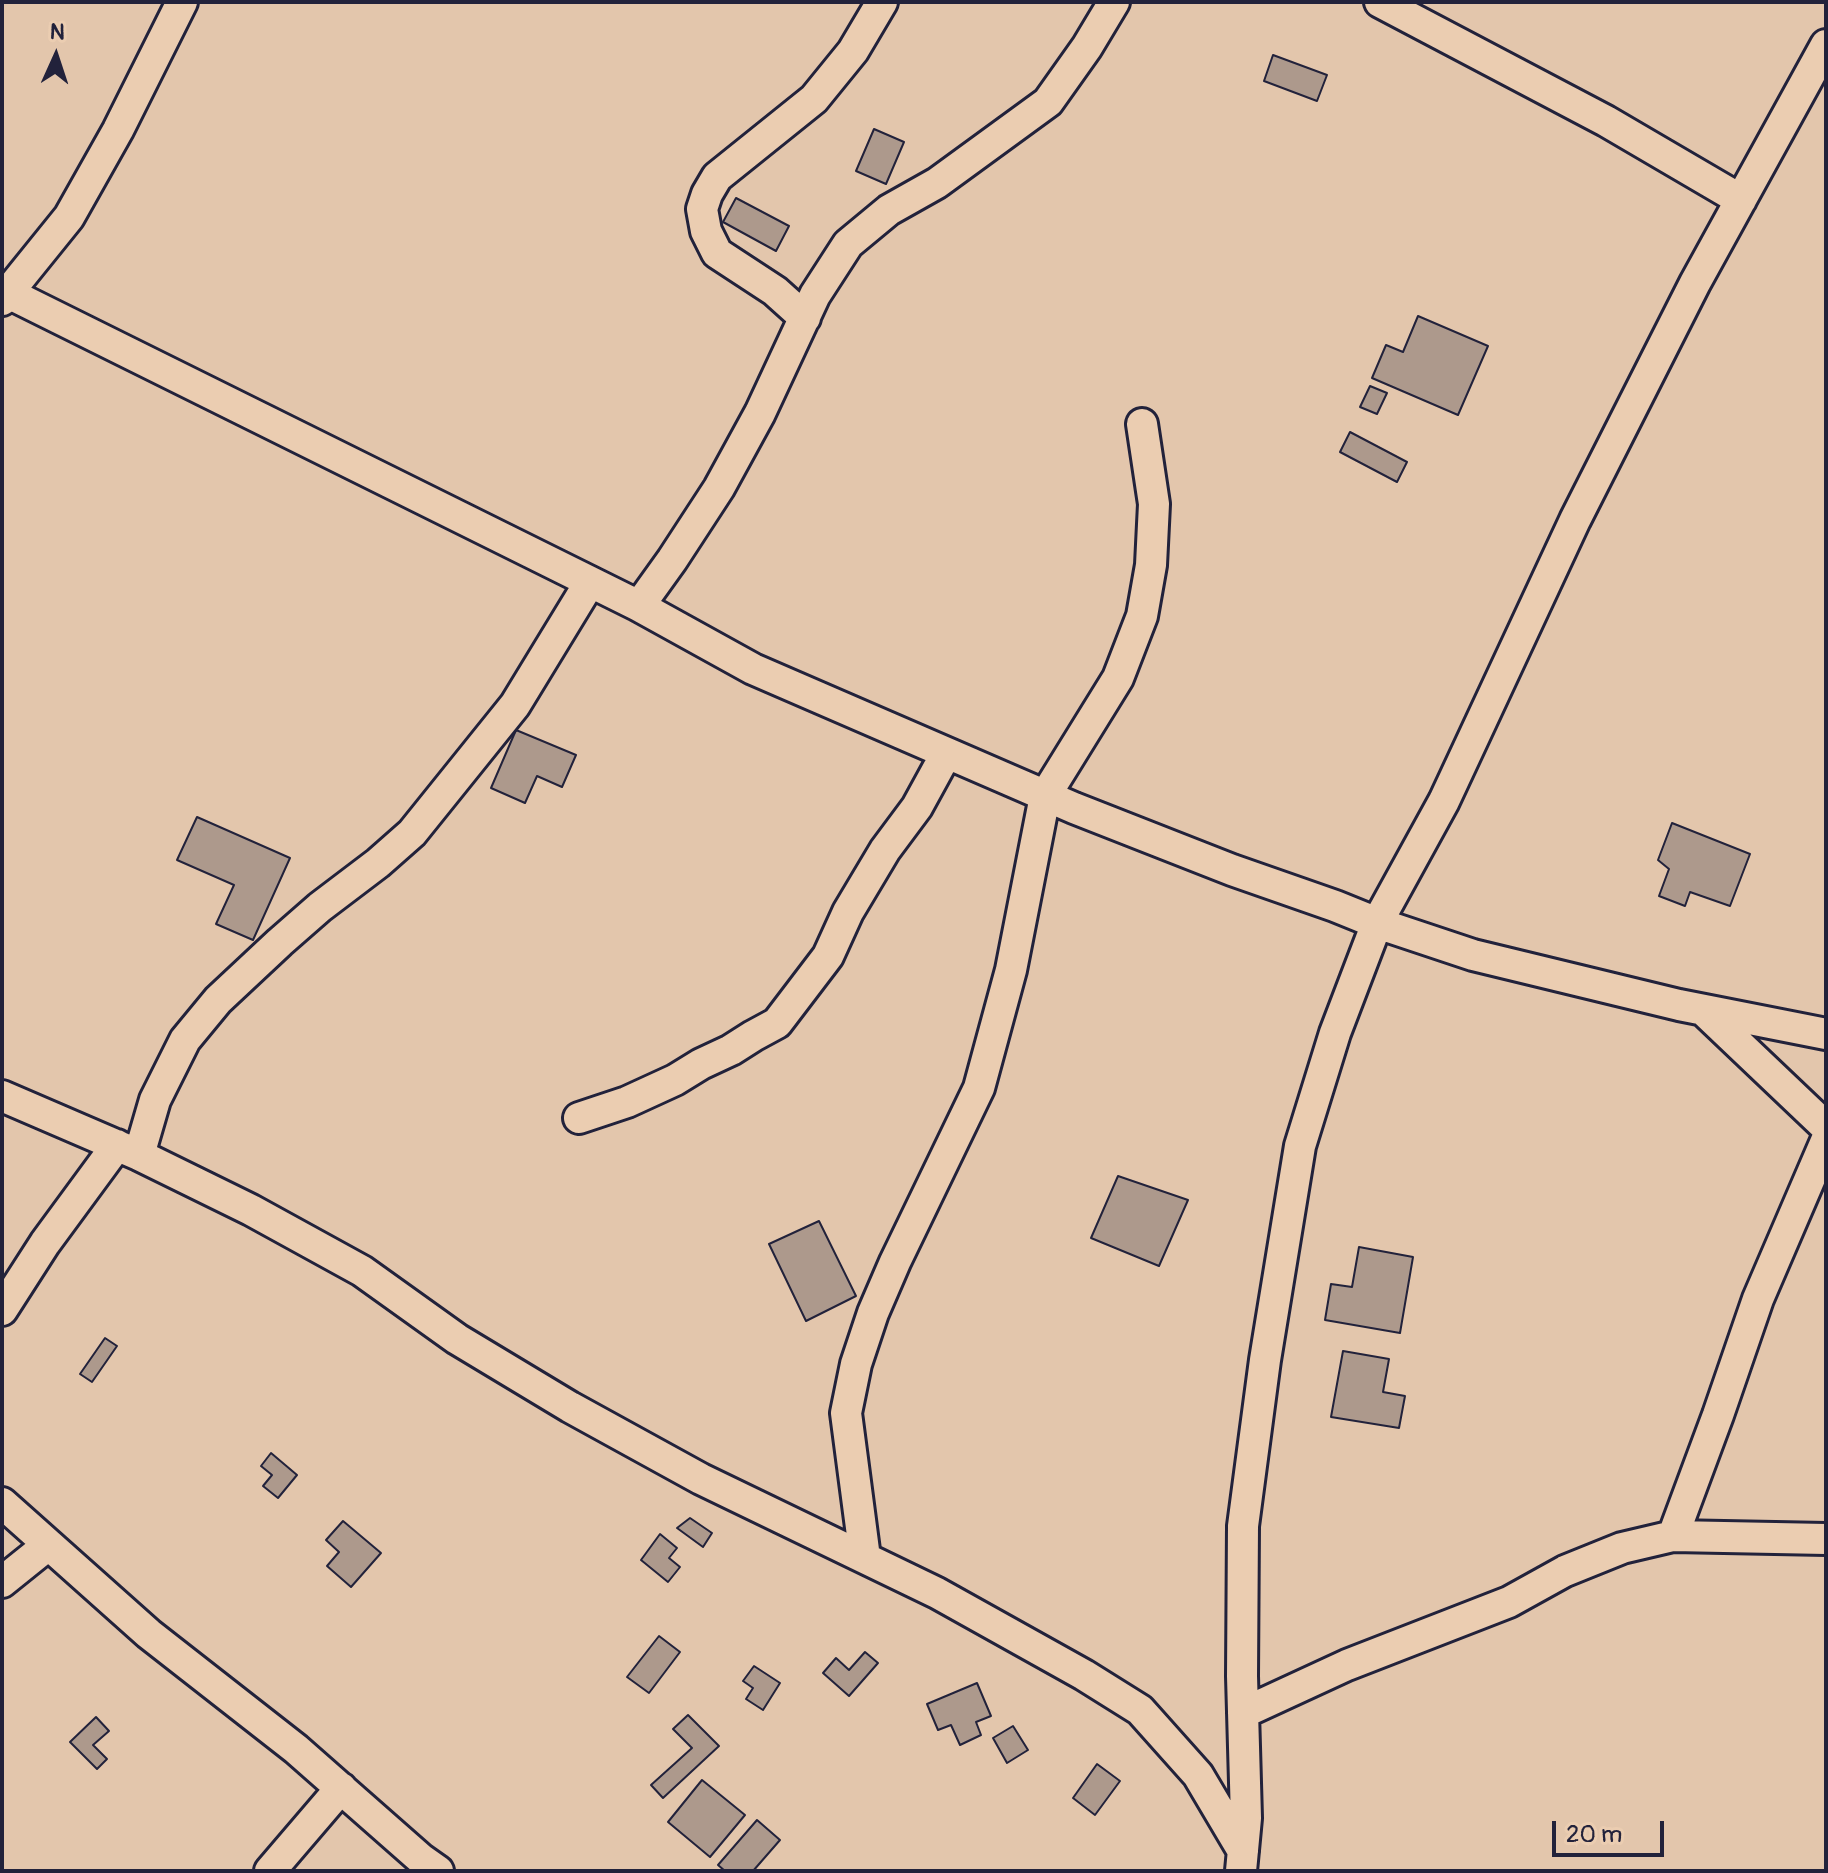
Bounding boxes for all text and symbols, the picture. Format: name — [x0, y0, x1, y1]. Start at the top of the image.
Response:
north arrow — [16, 16, 96, 96]
text: N — [49, 18, 65, 46]
scale bar — [1556, 1805, 1668, 1855]
text: 20 m — [1566, 1820, 1622, 1849]

